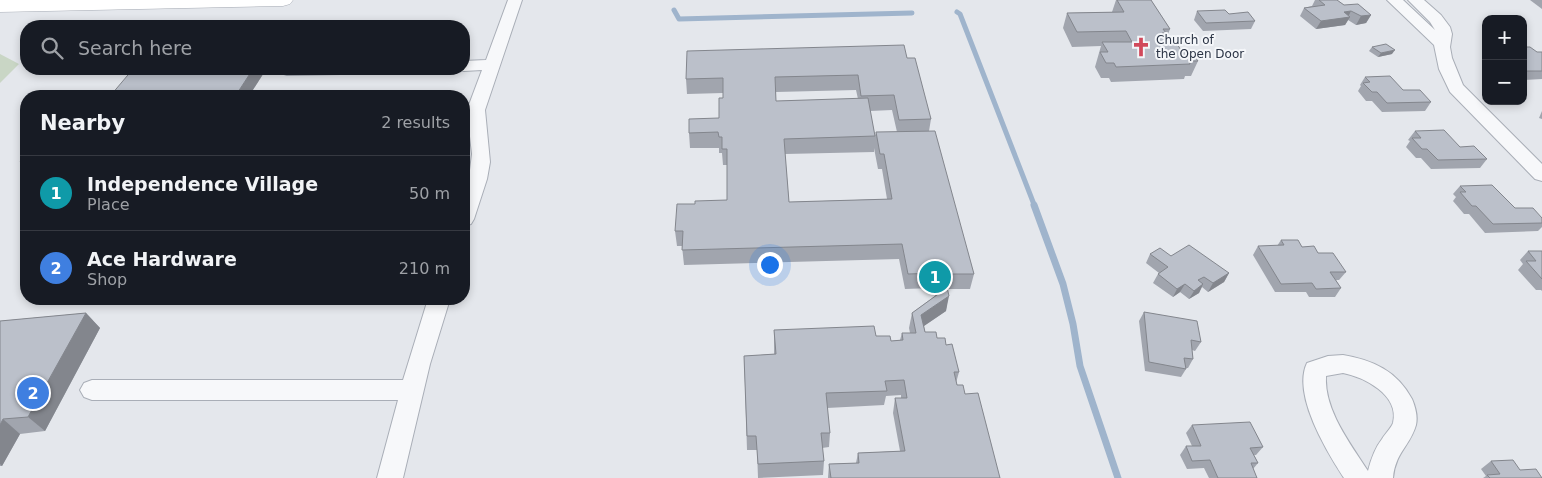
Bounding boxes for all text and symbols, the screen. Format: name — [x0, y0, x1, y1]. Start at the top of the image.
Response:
map controls — [1482, 15, 1527, 105]
button: + — [1482, 15, 1527, 60]
search box — [20, 20, 470, 75]
place label: Church of the Open Door — [1156, 33, 1244, 61]
icon: search — [38, 34, 66, 62]
church icon: Church of the Open Door — [1130, 36, 1152, 58]
text: Search here — [78, 37, 192, 59]
button: − — [1482, 60, 1527, 105]
text: Nearby — [40, 111, 125, 135]
text: 2 results — [381, 113, 450, 132]
text: Independence Village — [87, 173, 318, 195]
text: 1 — [50, 184, 62, 203]
text: 50 m — [409, 184, 450, 203]
text: Place — [87, 195, 130, 214]
text: Ace Hardware — [87, 248, 237, 270]
your location — [757, 252, 783, 278]
pin: 1 — [919, 258, 951, 296]
text: 2 — [50, 259, 62, 278]
text: 210 m — [399, 259, 450, 278]
text: Shop — [87, 270, 127, 289]
pin: 2 — [17, 374, 49, 412]

